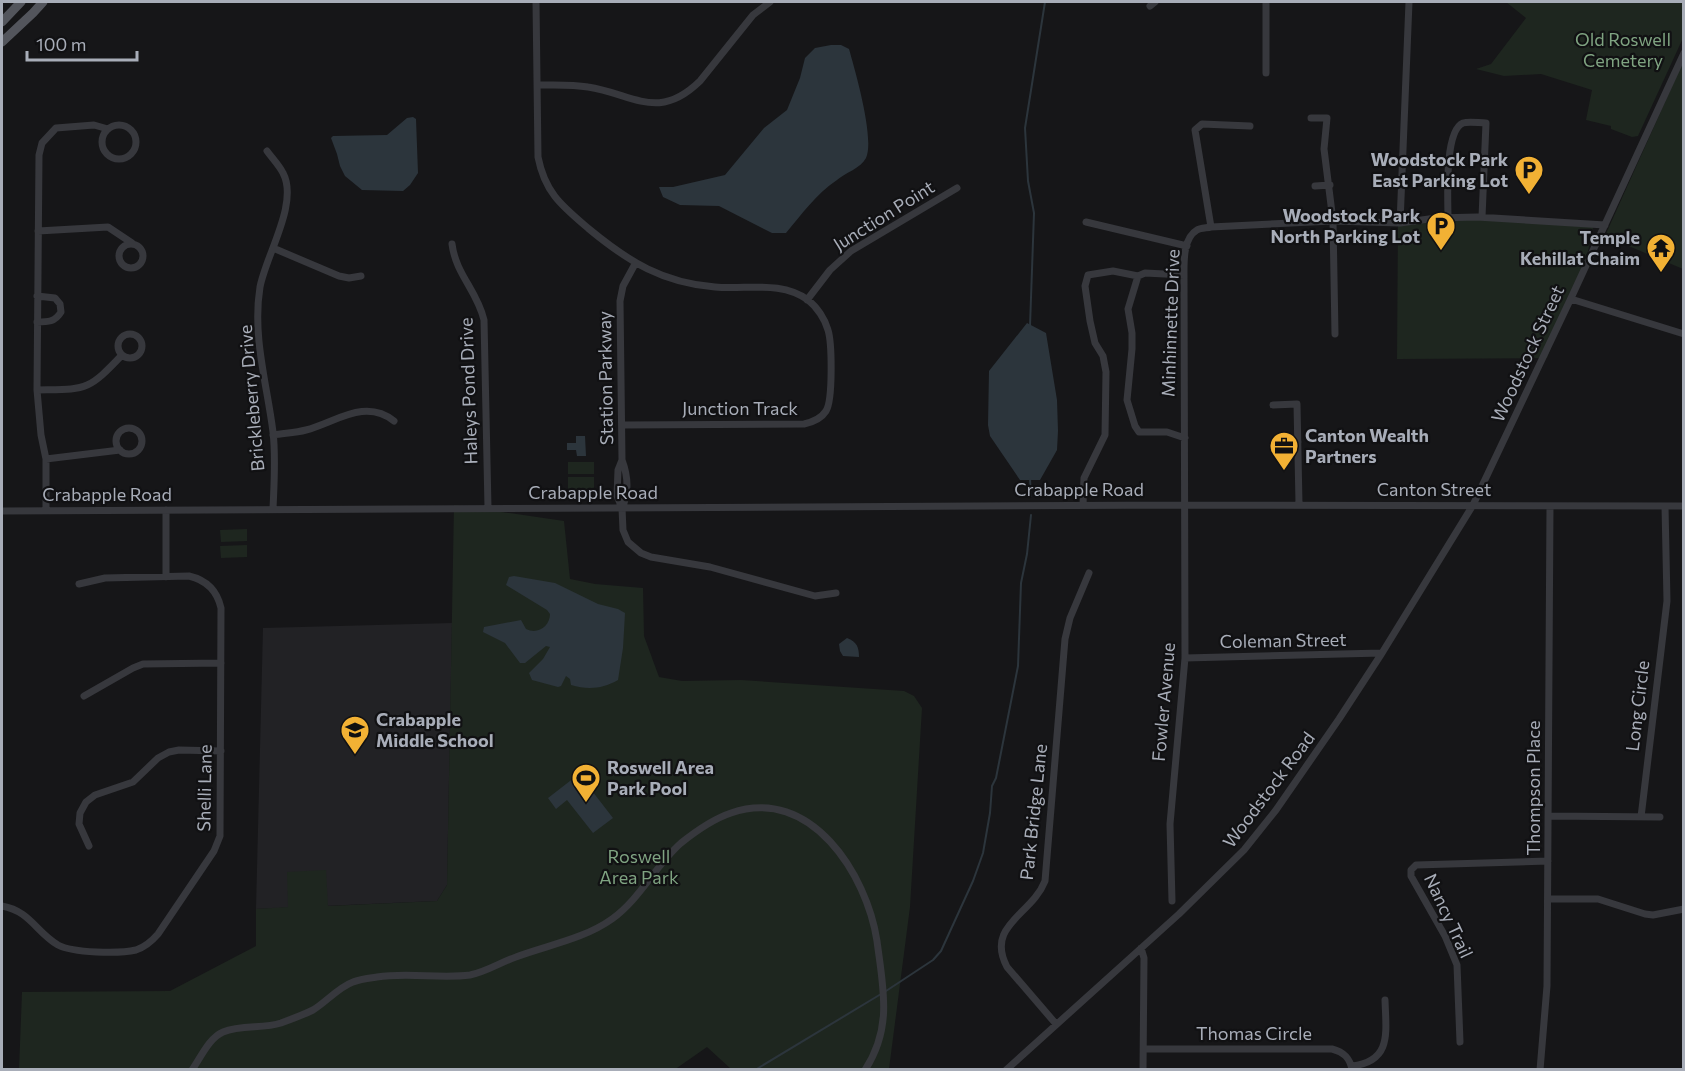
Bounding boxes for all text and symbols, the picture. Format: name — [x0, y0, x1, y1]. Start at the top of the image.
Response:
scale bar — [27, 24, 136, 62]
park label: Old Roswell Cemetery — [1575, 28, 1671, 71]
text: 100 m — [36, 33, 86, 55]
place label: Woodstock Park East Parking Lot — [1370, 148, 1509, 191]
parking icon: Woodstock Park East Parking Lot — [1513, 154, 1545, 196]
street label: Junction Point — [829, 175, 938, 255]
place label: Woodstock Park North Parking Lot — [1270, 204, 1421, 247]
parking icon: Woodstock Park North Parking Lot — [1425, 210, 1457, 252]
place label: Temple Kehillat Chaim — [1520, 226, 1640, 269]
temple icon: Temple Kehillat Chaim — [1645, 232, 1677, 274]
street label: Minhinnette Drive — [1156, 249, 1184, 397]
street label: Woodstock Street — [1486, 282, 1568, 425]
street label: Station Parkway — [593, 311, 617, 445]
street label: Haleys Pond Drive — [454, 317, 482, 465]
street label: Brickleberry Drive — [234, 324, 268, 472]
street label: Junction Track — [682, 397, 798, 419]
place label: Canton Wealth Partners — [1305, 424, 1429, 467]
office icon: Canton Wealth Partners — [1268, 430, 1300, 472]
street label: Crabapple Road — [1014, 478, 1144, 500]
street label: Canton Street — [1377, 478, 1491, 500]
street label: Crabapple Road — [528, 481, 658, 503]
street label: Crabapple Road — [42, 483, 172, 505]
street label: Coleman Street — [1219, 628, 1347, 652]
street label: Fowler Avenue — [1147, 641, 1179, 762]
street label: Long Circle — [1621, 659, 1653, 753]
place label: Crabapple Middle School — [376, 708, 494, 751]
school or university icon: Crabapple Middle School — [339, 714, 371, 756]
street label: Thompson Place — [1522, 720, 1544, 856]
street label: Woodstock Road — [1218, 727, 1319, 852]
street label: Park Bridge Lane — [1015, 743, 1051, 881]
street label: Shelli Lane — [192, 744, 216, 832]
place label: Roswell Area Park Pool — [607, 756, 714, 799]
sports icon: Roswell Area Park Pool — [570, 762, 602, 804]
park label: Roswell Area Park — [599, 845, 679, 888]
street label: Nancy Trail — [1420, 870, 1478, 961]
street label: Thomas Circle — [1196, 1022, 1312, 1044]

